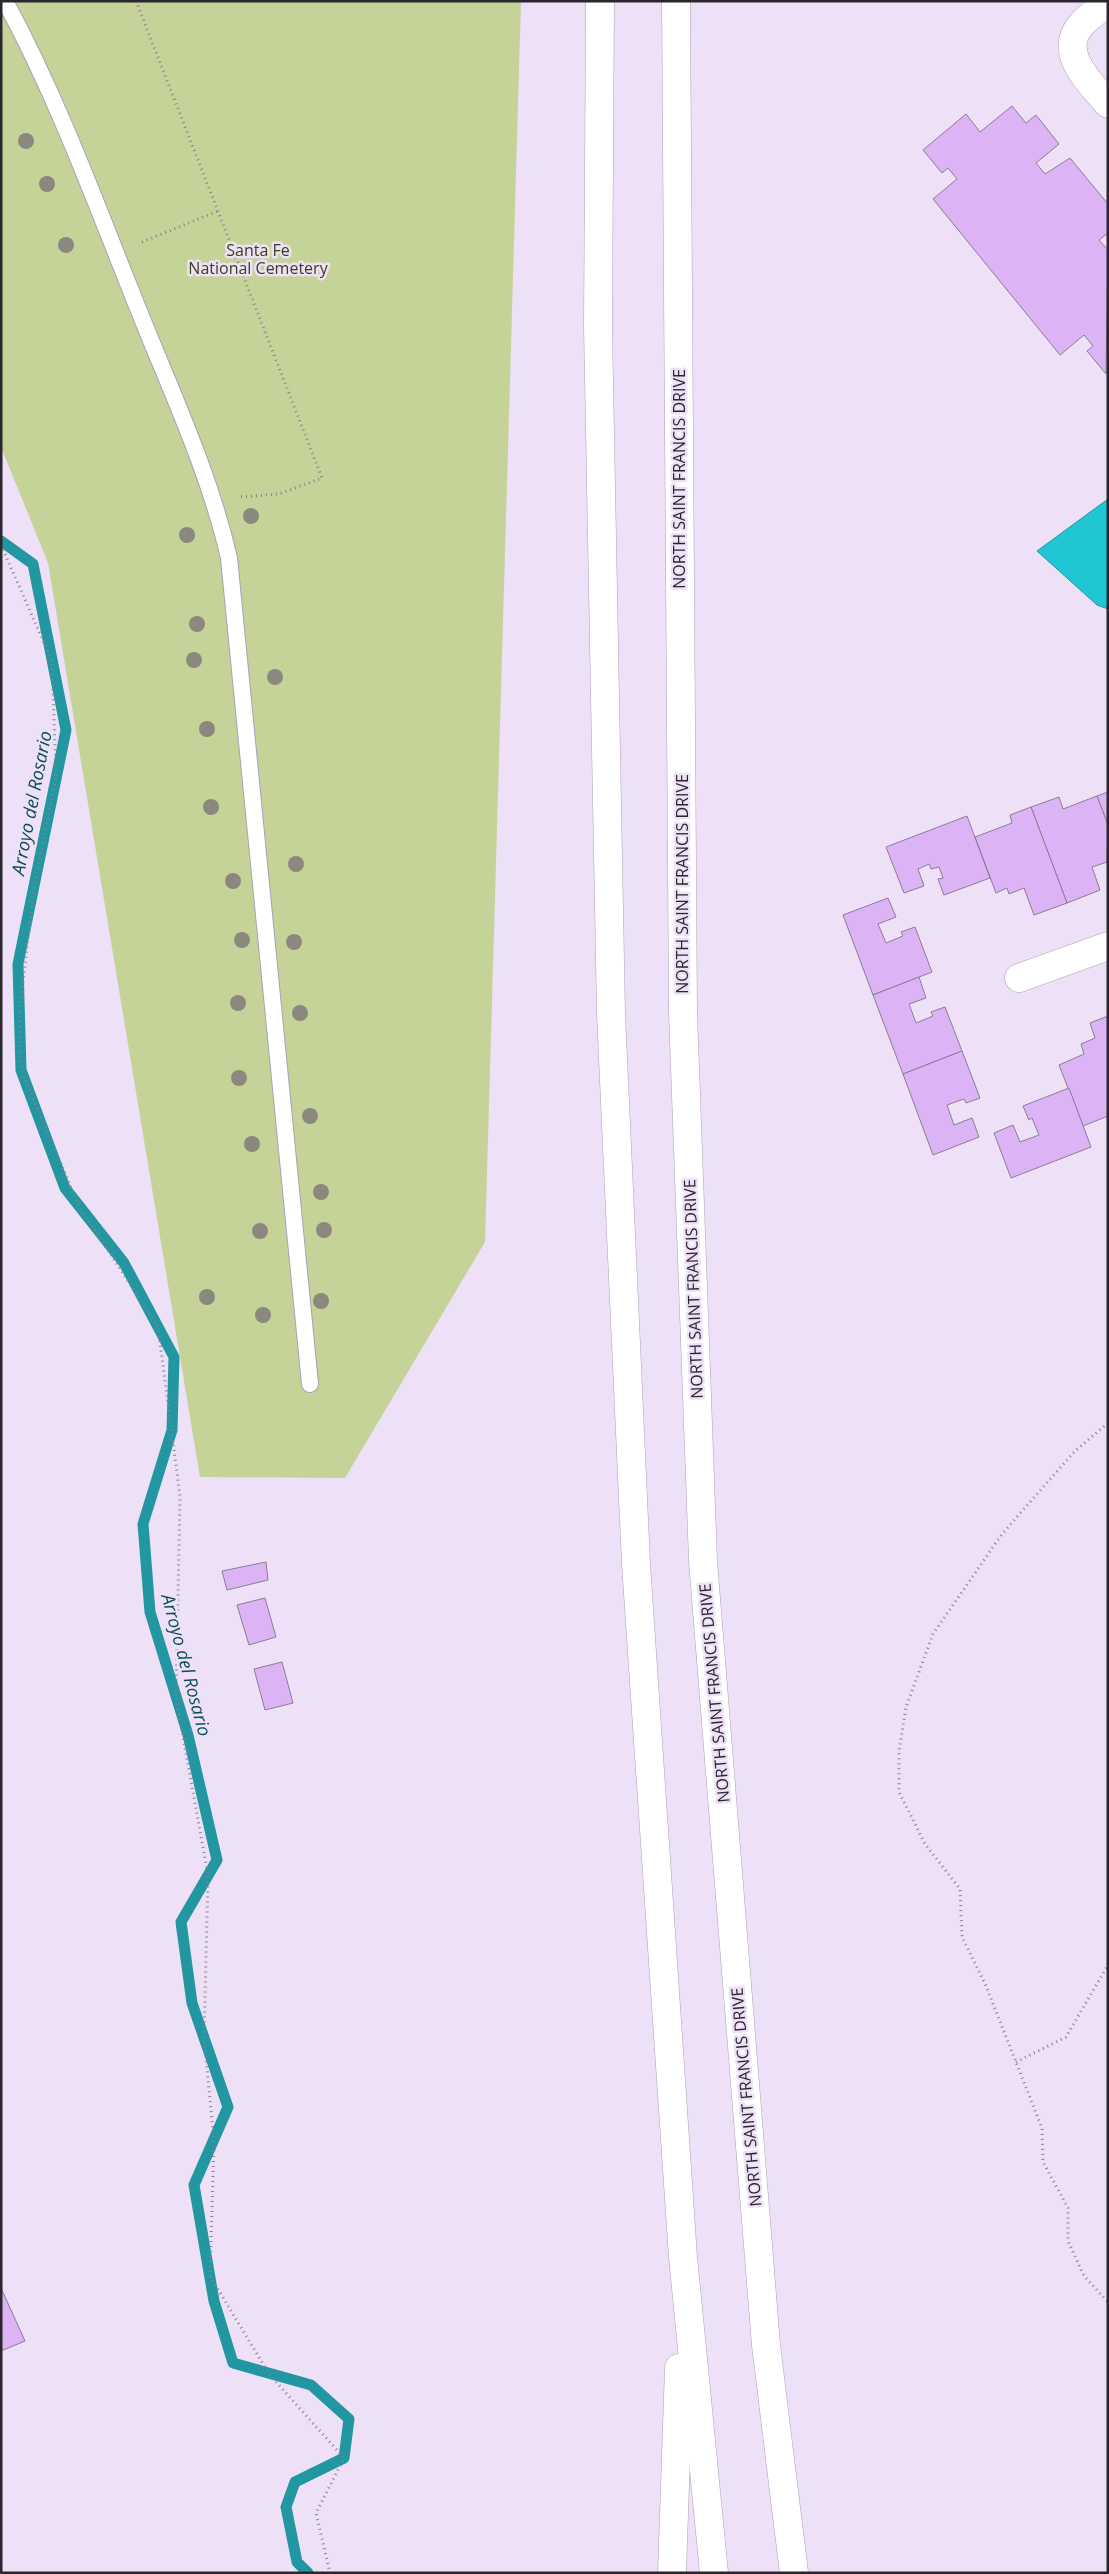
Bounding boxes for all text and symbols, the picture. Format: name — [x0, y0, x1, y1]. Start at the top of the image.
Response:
park label: Santa Fe National Cemetery — [188, 239, 329, 279]
street label: NORTH SAINT FRANCIS DRIVE — [668, 369, 690, 589]
water label: Arroyo del Rosario — [5, 729, 57, 879]
street label: NORTH SAINT FRANCIS DRIVE — [671, 774, 693, 994]
street label: NORTH SAINT FRANCIS DRIVE — [678, 1179, 708, 1399]
street label: NORTH SAINT FRANCIS DRIVE — [693, 1583, 735, 1803]
water label: Arroyo del Rosario — [156, 1589, 217, 1738]
street label: NORTH SAINT FRANCIS DRIVE — [725, 1987, 767, 2207]

